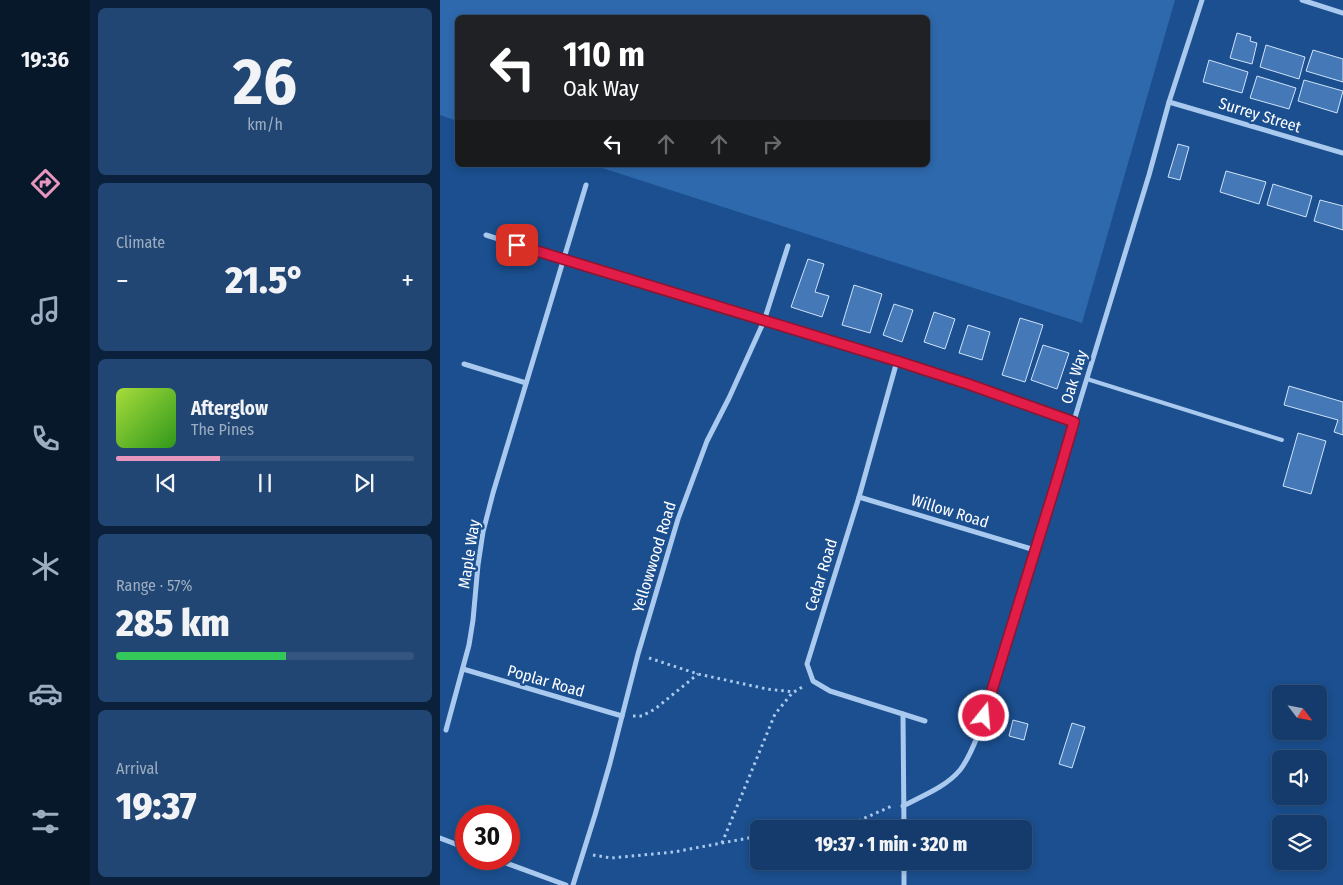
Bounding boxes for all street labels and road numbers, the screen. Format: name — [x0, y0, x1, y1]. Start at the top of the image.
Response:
street label: Surrey Street — [1217, 93, 1304, 137]
street label: Oak Way — [1057, 347, 1091, 406]
street label: Willow Road — [909, 490, 991, 532]
street label: Yellowwood Road — [628, 499, 680, 615]
street label: Maple Way — [454, 517, 484, 590]
street label: Cedar Road — [801, 537, 841, 613]
street label: Poplar Road — [505, 661, 587, 701]

